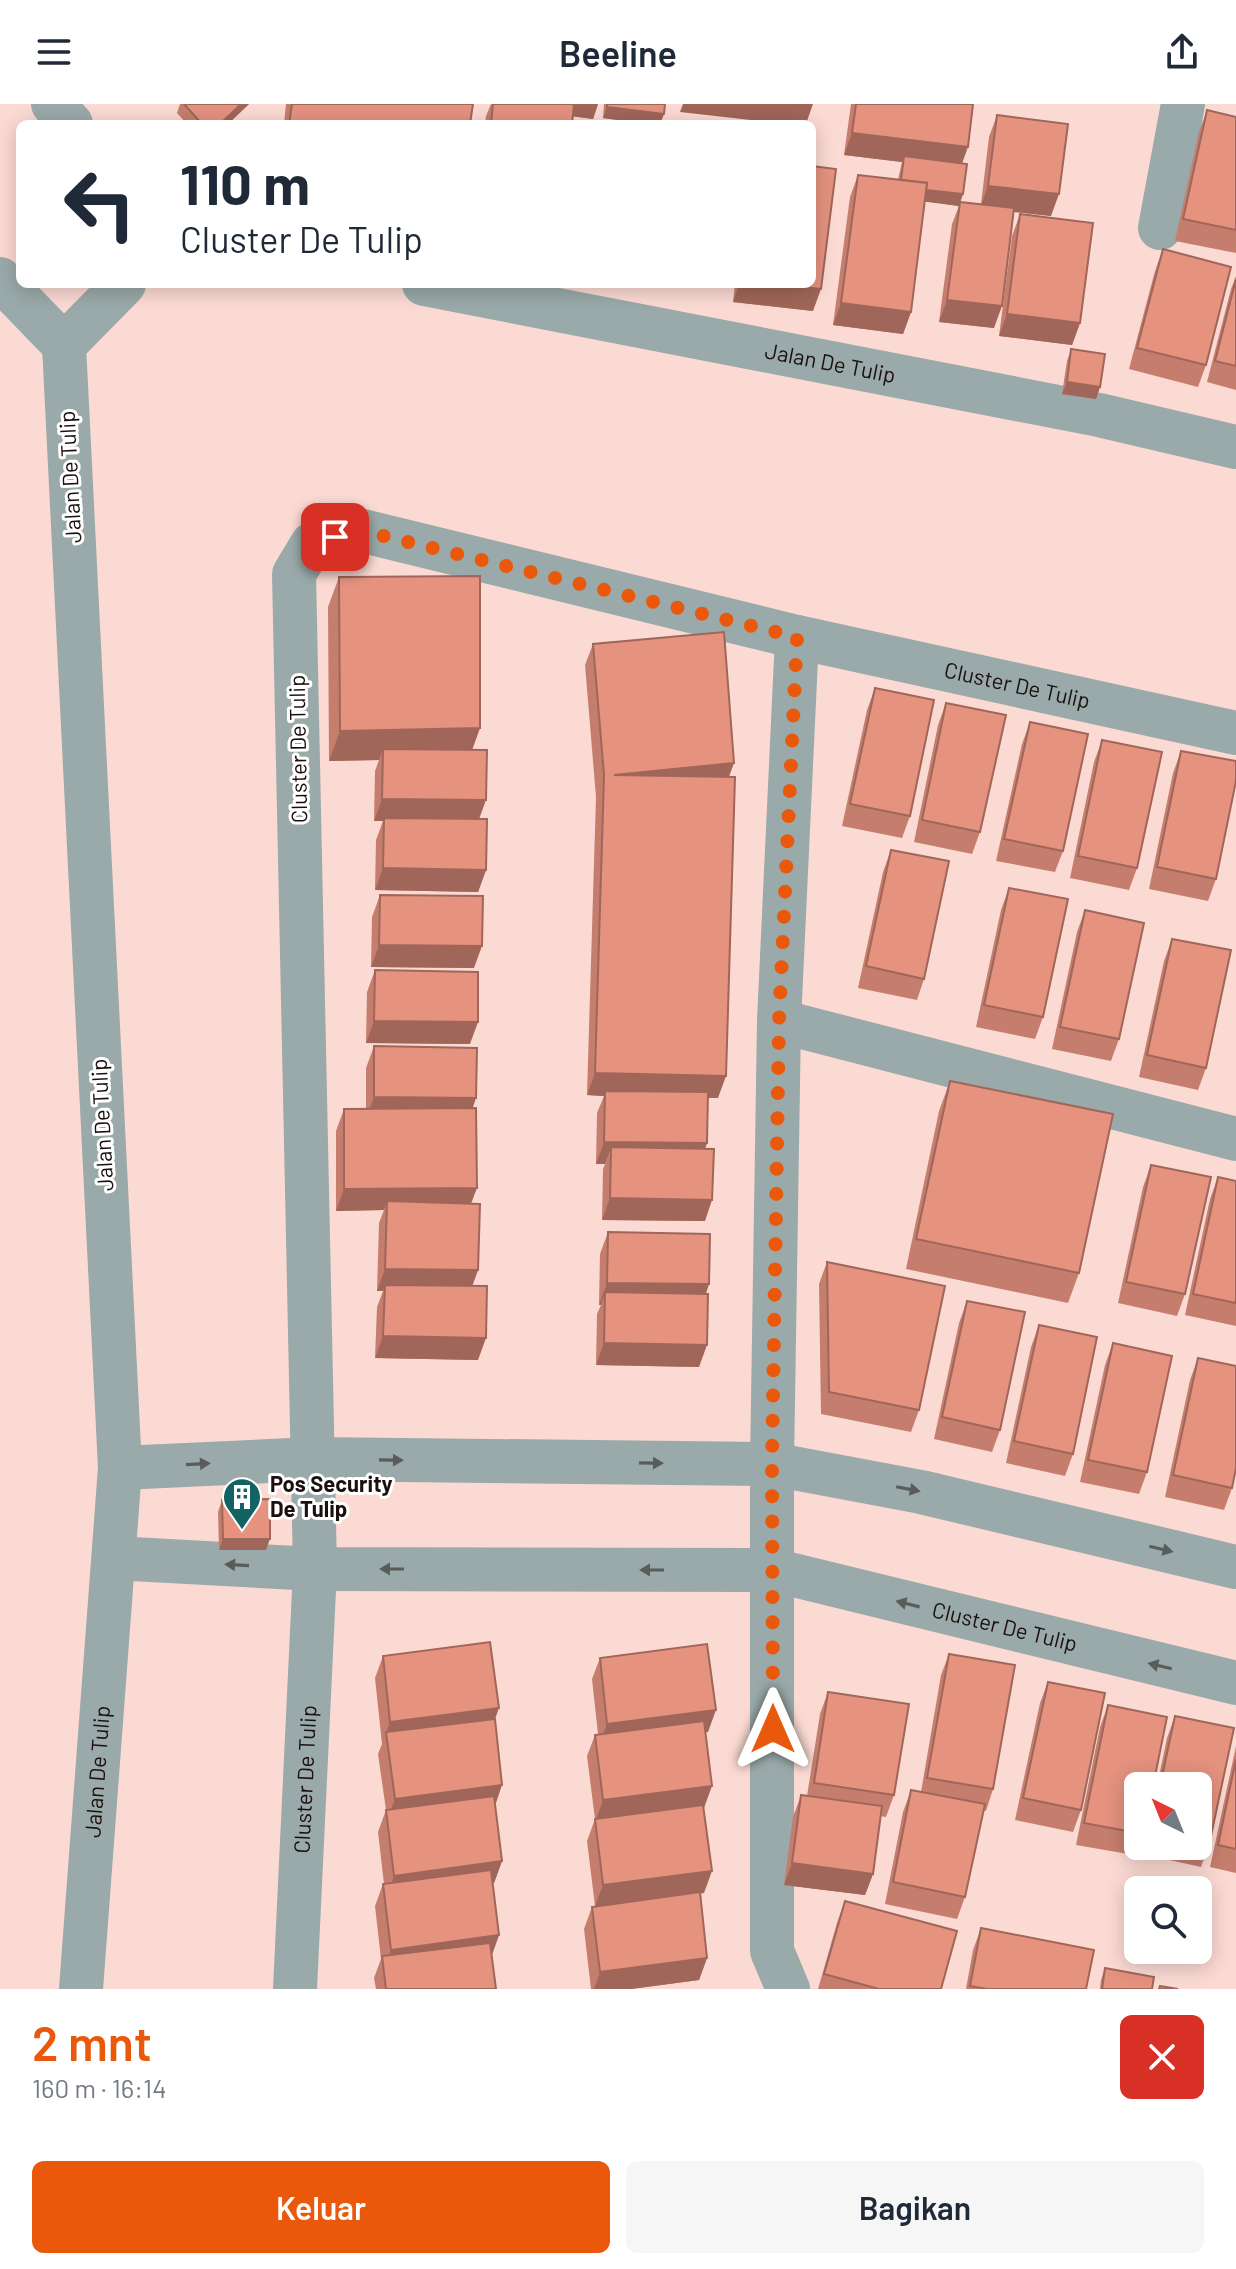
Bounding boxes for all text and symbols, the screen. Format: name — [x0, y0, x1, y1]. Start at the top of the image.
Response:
icon: menu — [32, 30, 76, 74]
icon: share — [1160, 30, 1204, 74]
text: Beeline — [559, 31, 677, 74]
text: 110 m — [180, 149, 310, 216]
icon: left — [48, 152, 152, 256]
text: Cluster De Tulip — [180, 217, 423, 260]
street label: Jalan De Tulip — [763, 337, 898, 387]
street label: Jalan De Tulip — [53, 410, 85, 544]
pin — [301, 503, 369, 571]
icon: arrive — [313, 515, 357, 559]
street label: Cluster De Tulip — [942, 656, 1093, 713]
street label: Cluster De Tulip — [283, 675, 311, 823]
street label: Jalan De Tulip — [85, 1058, 117, 1192]
one-way arrow — [379, 1453, 404, 1466]
one-way arrow — [186, 1457, 211, 1470]
one-way arrow — [639, 1457, 664, 1469]
place label: Pos Security De Tulip — [270, 1470, 393, 1521]
building icon: Pos Security De Tulip — [221, 1476, 263, 1531]
one-way arrow — [896, 1484, 921, 1496]
one-way arrow — [1149, 1543, 1174, 1556]
one-way arrow — [224, 1558, 249, 1571]
one-way arrow — [379, 1563, 404, 1575]
one-way arrow — [639, 1564, 664, 1576]
street label: Cluster De Tulip — [930, 1595, 1080, 1656]
one-way arrow — [895, 1597, 920, 1609]
one-way arrow — [1147, 1659, 1172, 1671]
position arrow — [731, 1687, 815, 1771]
street label: Jalan De Tulip — [78, 1704, 114, 1839]
street label: Cluster De Tulip — [287, 1704, 321, 1854]
north arrow — [1124, 1772, 1212, 1860]
map controls — [1124, 1772, 1212, 1964]
button: search — [1124, 1876, 1212, 1964]
text: 2 mnt — [32, 2013, 152, 2071]
button: close — [1120, 2015, 1204, 2099]
text: 160 m · 16:14 — [32, 2072, 166, 2103]
button: Keluar — [32, 2161, 610, 2253]
button: Bagikan — [626, 2161, 1204, 2253]

